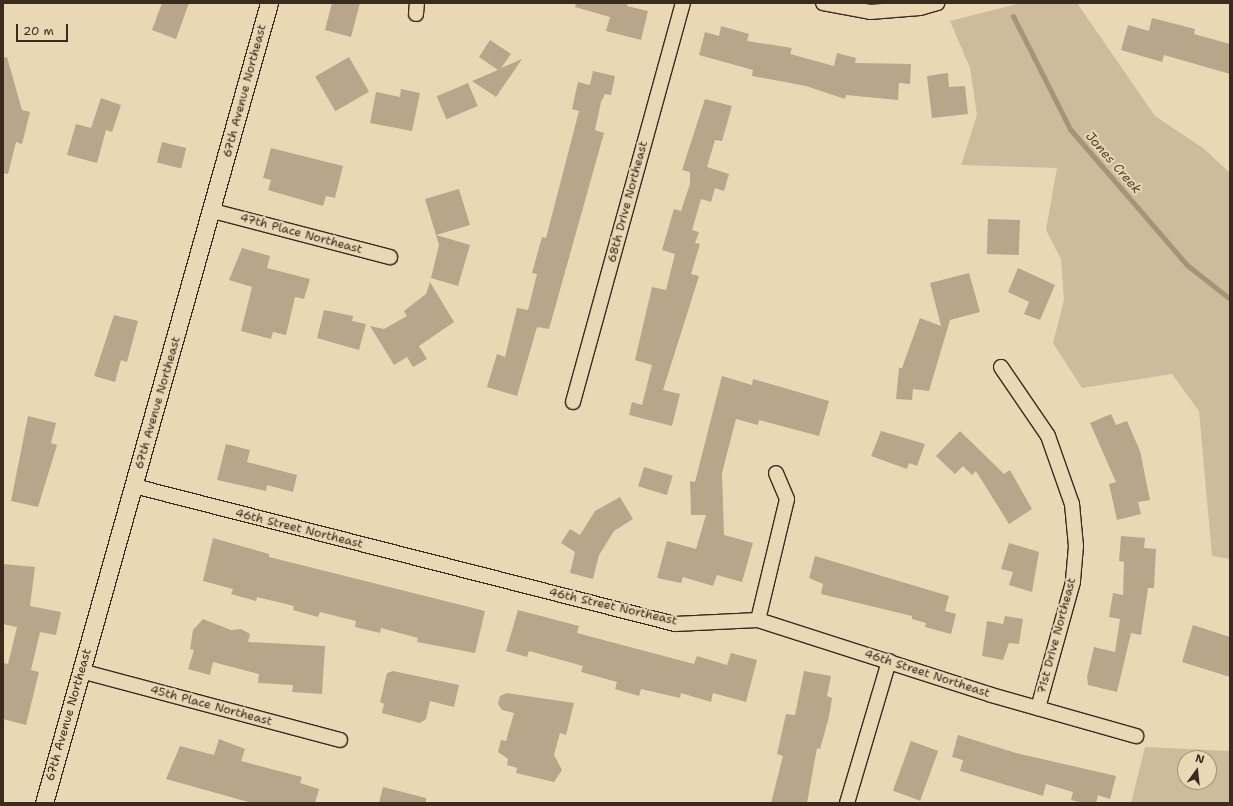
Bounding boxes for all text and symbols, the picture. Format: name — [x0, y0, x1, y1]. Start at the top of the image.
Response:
scale bar — [18, 16, 70, 42]
text: 20 m — [23, 23, 54, 39]
street label: 67th Avenue Northeast — [220, 23, 270, 159]
water label: Jones Creek — [1082, 129, 1144, 197]
street label: 68th Drive Northeast — [605, 140, 651, 264]
street label: 47th Place Northeast — [238, 211, 364, 257]
street label: 67th Avenue Northeast — [132, 335, 184, 471]
street label: 46th Street Northeast — [234, 506, 364, 552]
street label: 71st Drive Northeast — [1035, 576, 1079, 696]
street label: 46th Street Northeast — [547, 585, 679, 629]
street label: 67th Avenue Northeast — [43, 647, 95, 783]
street label: 46th Street Northeast — [862, 647, 992, 701]
street label: 45th Place Northeast — [148, 683, 274, 729]
north arrow — [1177, 750, 1217, 790]
text: N — [1194, 751, 1206, 767]

